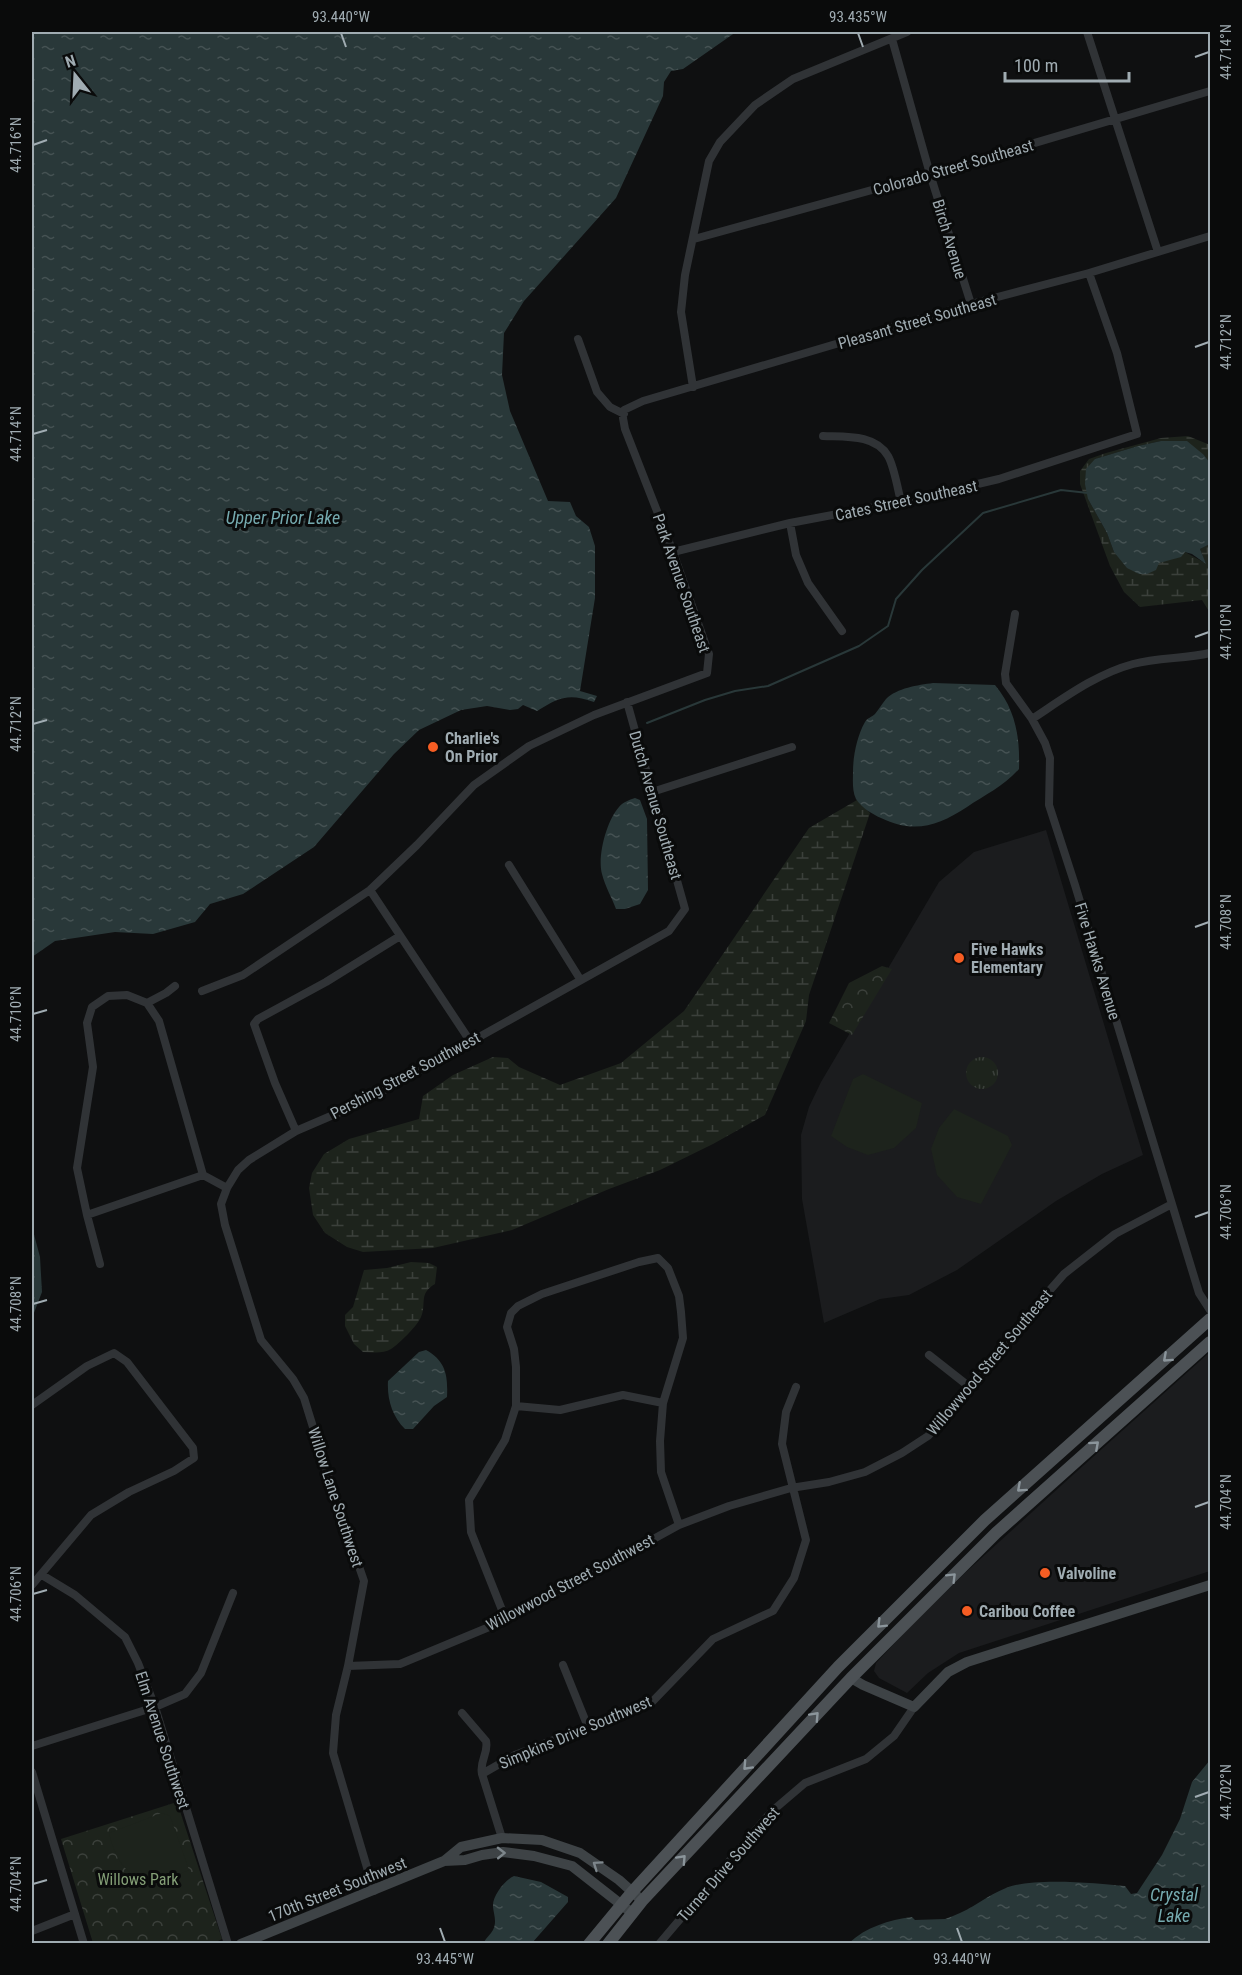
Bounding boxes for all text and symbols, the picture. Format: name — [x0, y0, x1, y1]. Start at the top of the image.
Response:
text: 93.440°W — [312, 8, 371, 26]
text: 93.435°W — [829, 8, 888, 26]
text: 44.714°N — [1217, 24, 1235, 80]
north arrow — [45, 45, 105, 105]
scale bar — [1005, 45, 1130, 83]
text: N — [63, 51, 78, 72]
text: 100 m — [1014, 55, 1058, 76]
text: 44.716°N — [7, 117, 25, 173]
street label: Colorado Street Southeast — [871, 135, 1036, 199]
street label: Birch Avenue — [928, 197, 971, 281]
street label: Pleasant Street Southeast — [836, 290, 999, 353]
text: 44.712°N — [1217, 314, 1235, 370]
text: 44.714°N — [7, 406, 25, 462]
street label: Cates Street Southeast — [833, 476, 979, 525]
water label: Upper Prior Lake — [226, 507, 340, 528]
street label: Park Avenue Southeast — [649, 511, 714, 655]
text: 44.710°N — [1217, 604, 1235, 660]
text: 44.712°N — [7, 696, 25, 752]
place label: Charlie's On Prior — [445, 729, 500, 766]
street label: Dutch Avenue Southeast — [625, 729, 686, 882]
marker: Charlie's On Prior — [426, 740, 440, 754]
text: 44.708°N — [1217, 894, 1235, 950]
street label: Five Hawks Avenue — [1071, 900, 1124, 1022]
place label: Five Hawks Elementary — [971, 940, 1043, 977]
marker: Five Hawks Elementary — [952, 951, 966, 965]
text: 44.710°N — [7, 986, 25, 1042]
street label: Pershing Street Southwest — [327, 1028, 484, 1123]
text: 44.706°N — [1217, 1184, 1235, 1240]
text: 44.708°N — [7, 1276, 25, 1332]
street label: Willowwood Street Southeast — [923, 1285, 1056, 1439]
one-way arrow — [1163, 1351, 1174, 1362]
street label: Willow Lane Southwest — [304, 1425, 367, 1570]
one-way arrow — [1088, 1441, 1099, 1452]
text: 44.704°N — [1217, 1474, 1235, 1530]
one-way arrow — [1017, 1481, 1028, 1492]
street label: Willowwood Street Southwest — [483, 1530, 658, 1635]
place label: Valvoline — [1057, 1564, 1116, 1583]
text: 44.706°N — [7, 1566, 25, 1622]
marker: Valvoline — [1038, 1566, 1052, 1580]
one-way arrow — [945, 1573, 955, 1584]
place label: Caribou Coffee — [979, 1602, 1075, 1621]
marker: Caribou Coffee — [960, 1604, 974, 1618]
one-way arrow — [878, 1616, 889, 1627]
street label: Elm Avenue Southwest — [131, 1669, 194, 1812]
street label: Simpkins Drive Southwest — [496, 1692, 654, 1773]
one-way arrow — [808, 1712, 819, 1723]
one-way arrow — [743, 1759, 754, 1769]
text: 44.702°N — [1217, 1764, 1235, 1820]
street label: Turner Drive Southwest — [673, 1803, 784, 1926]
one-way arrow — [497, 1847, 506, 1860]
street label: 170th Street Southwest — [265, 1853, 409, 1926]
one-way arrow — [675, 1855, 686, 1865]
text: 44.704°N — [7, 1856, 25, 1912]
one-way arrow — [593, 1861, 604, 1872]
park label: Willows Park — [97, 1870, 179, 1889]
water label: Crystal Lake — [1150, 1884, 1199, 1926]
text: 93.445°W — [416, 1950, 475, 1968]
text: 93.440°W — [933, 1950, 992, 1968]

